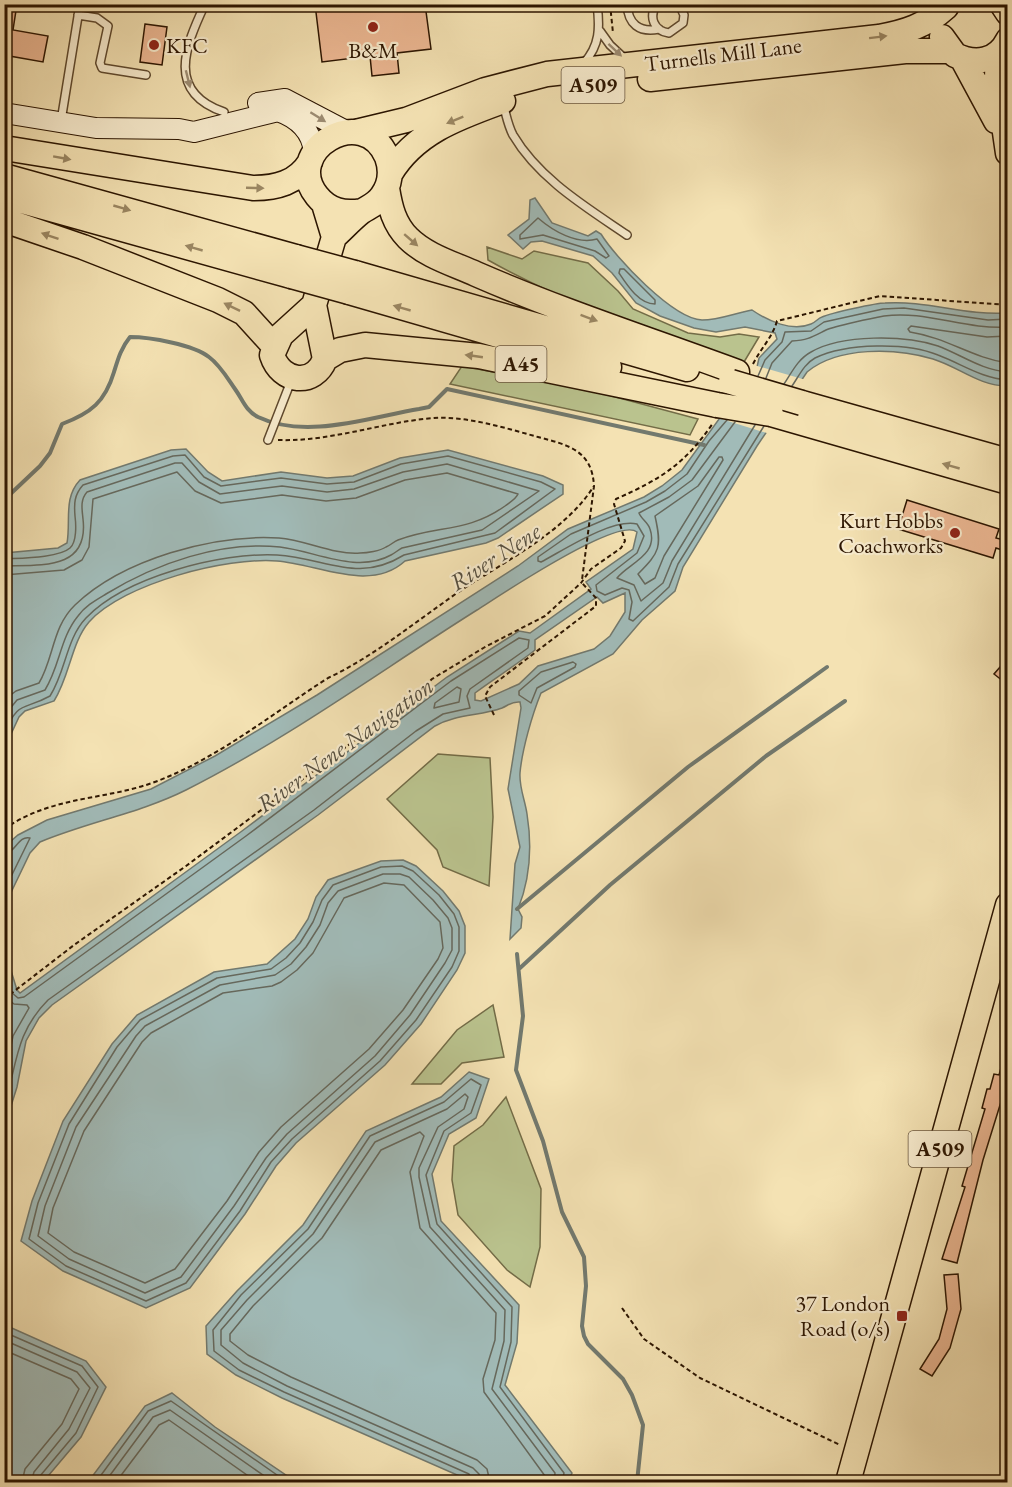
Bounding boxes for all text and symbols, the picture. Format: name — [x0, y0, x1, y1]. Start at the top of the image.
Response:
marker: B&M — [366, 20, 380, 34]
street label: Turnells Mill Lane — [643, 30, 804, 79]
place label: KFC — [166, 31, 208, 60]
one-way arrow — [869, 32, 888, 41]
place label: B&M — [348, 36, 398, 65]
marker: KFC — [147, 38, 161, 52]
one-way arrow — [608, 43, 623, 57]
road number: A509 — [562, 67, 624, 103]
one-way arrow — [183, 70, 193, 89]
one-way arrow — [310, 111, 326, 122]
one-way arrow — [445, 115, 463, 125]
one-way arrow — [53, 153, 72, 162]
one-way arrow — [245, 183, 264, 192]
one-way arrow — [113, 204, 131, 213]
one-way arrow — [41, 231, 59, 240]
one-way arrow — [403, 233, 419, 246]
one-way arrow — [185, 243, 203, 252]
one-way arrow — [223, 302, 240, 312]
one-way arrow — [393, 302, 411, 312]
one-way arrow — [580, 313, 598, 323]
road number: A45 — [496, 346, 546, 382]
one-way arrow — [465, 351, 484, 360]
one-way arrow — [942, 460, 960, 470]
place label: Kurt Hobbs Coachworks — [838, 506, 943, 560]
water label: River Nene — [443, 515, 547, 598]
marker: Kurt Hobbs Coachworks — [948, 526, 962, 540]
water label: River Nene Navigation — [250, 670, 439, 819]
road number: A509 — [908, 1131, 972, 1167]
place label: 37 London Road (o/s) — [795, 1289, 890, 1343]
marker: 37 London Road (o/s) — [895, 1309, 909, 1323]

